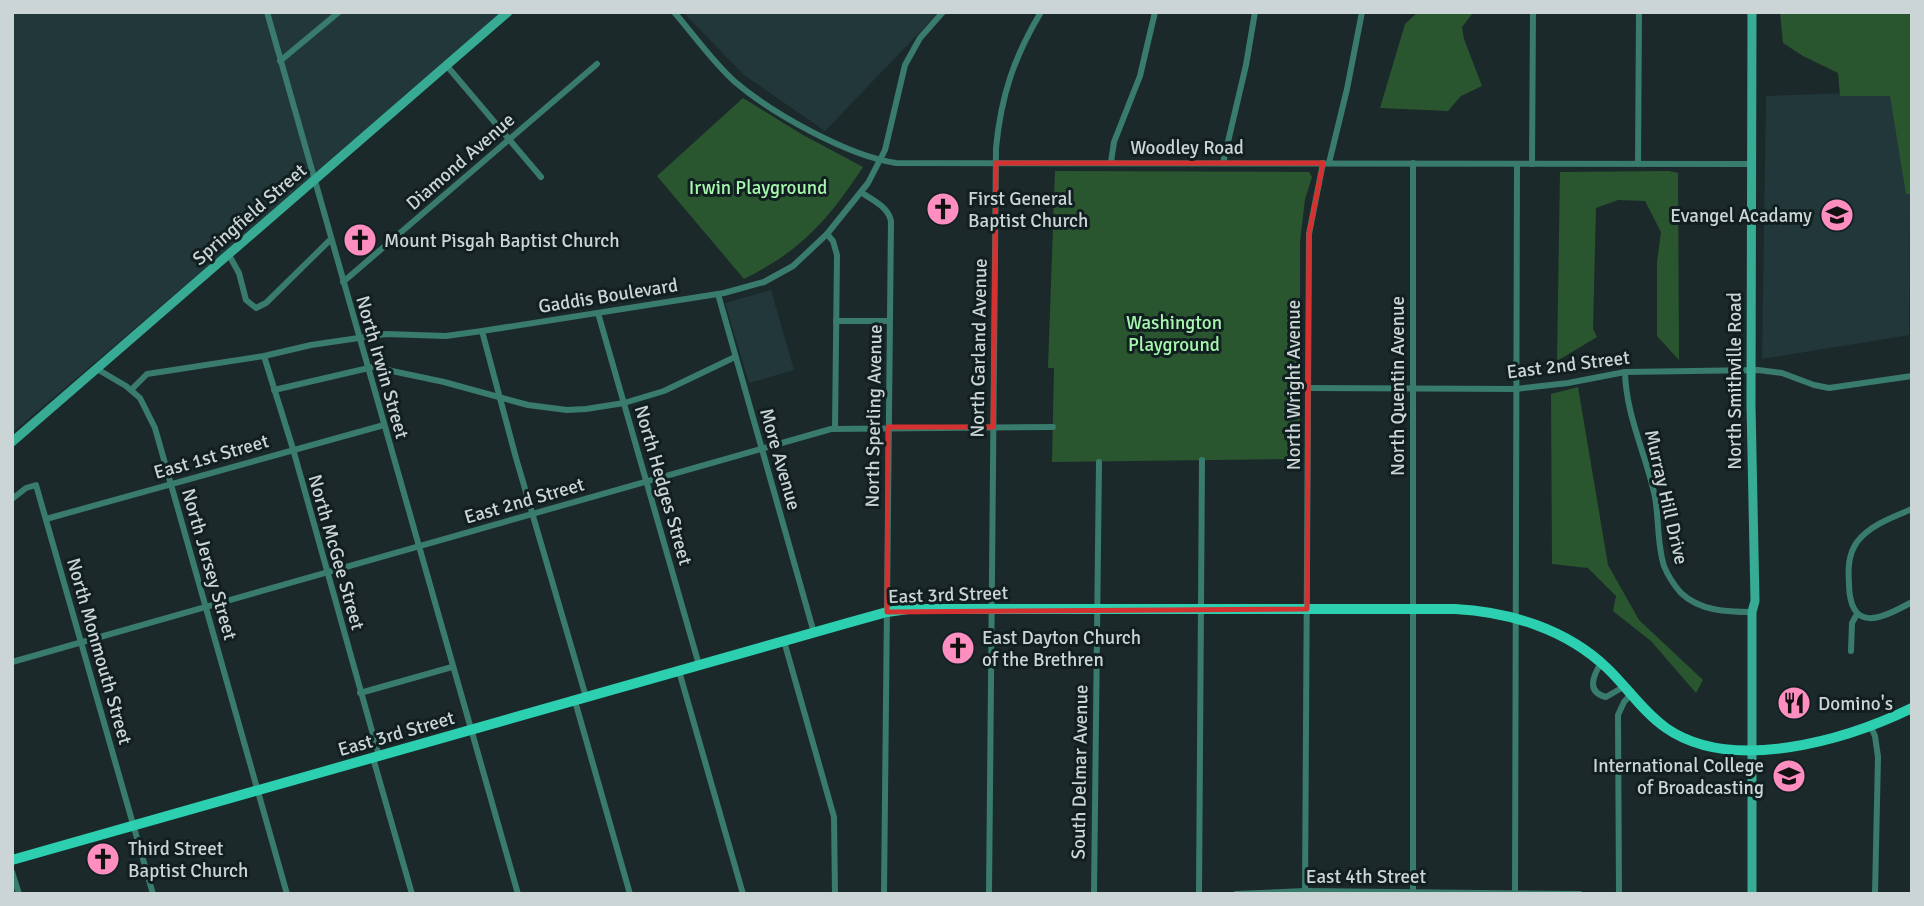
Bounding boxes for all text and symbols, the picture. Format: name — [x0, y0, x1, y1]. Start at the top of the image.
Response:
street label: Diamond Avenue — [401, 108, 520, 215]
street label: Woodley Road — [1130, 136, 1244, 160]
street label: Springfield Street — [188, 158, 312, 271]
park label: Irwin Playground — [689, 176, 827, 200]
place label: First General Baptist Church — [968, 187, 1088, 233]
church icon: First General Baptist Church — [924, 190, 962, 228]
school or university icon: Evangel Acadamy — [1818, 196, 1856, 234]
place label: Evangel Acadamy — [1670, 204, 1812, 228]
church icon: Mount Pisgah Baptist Church — [341, 221, 379, 259]
place label: Mount Pisgah Baptist Church — [384, 229, 620, 253]
street label: North Garland Avenue — [965, 258, 993, 438]
street label: Gaddis Boulevard — [537, 273, 680, 319]
street label: North Smithville Road — [1723, 292, 1747, 470]
street label: North Irwin Street — [350, 293, 414, 442]
street label: North Quentin Avenue — [1386, 296, 1410, 476]
street label: North Wright Avenue — [1282, 300, 1306, 470]
park label: Washington Playground — [1126, 311, 1222, 357]
street label: North Sperling Avenue — [860, 324, 888, 508]
street label: East 2nd Street — [1505, 345, 1631, 384]
street label: North Hedges Street — [629, 403, 697, 568]
street label: More Avenue — [754, 406, 806, 513]
street label: Murray Hill Drive — [1639, 427, 1693, 567]
street label: East 1st Street — [151, 429, 272, 485]
street label: North McGee Street — [302, 472, 370, 633]
street label: East 2nd Street — [461, 472, 587, 530]
street label: North Jersey Street — [176, 486, 242, 643]
street label: North Monmouth Street — [61, 555, 137, 748]
street label: East 3rd Street — [888, 581, 1009, 609]
place label: East Dayton Church of the Brethren — [982, 626, 1141, 672]
church icon: East Dayton Church of the Brethren — [939, 629, 977, 667]
street label: South Delmar Avenue — [1066, 684, 1094, 860]
restaurant icon: Domino's — [1775, 684, 1813, 722]
place label: Domino's — [1818, 692, 1893, 716]
street label: East 3rd Street — [335, 706, 458, 762]
place label: International College of Broadcasting — [1593, 754, 1764, 800]
school or university icon: International College of Broadcasting — [1770, 757, 1808, 795]
place label: Third Street Baptist Church — [128, 837, 248, 883]
church icon: Third Street Baptist Church — [84, 840, 122, 878]
street label: East 4th Street — [1306, 865, 1427, 889]

